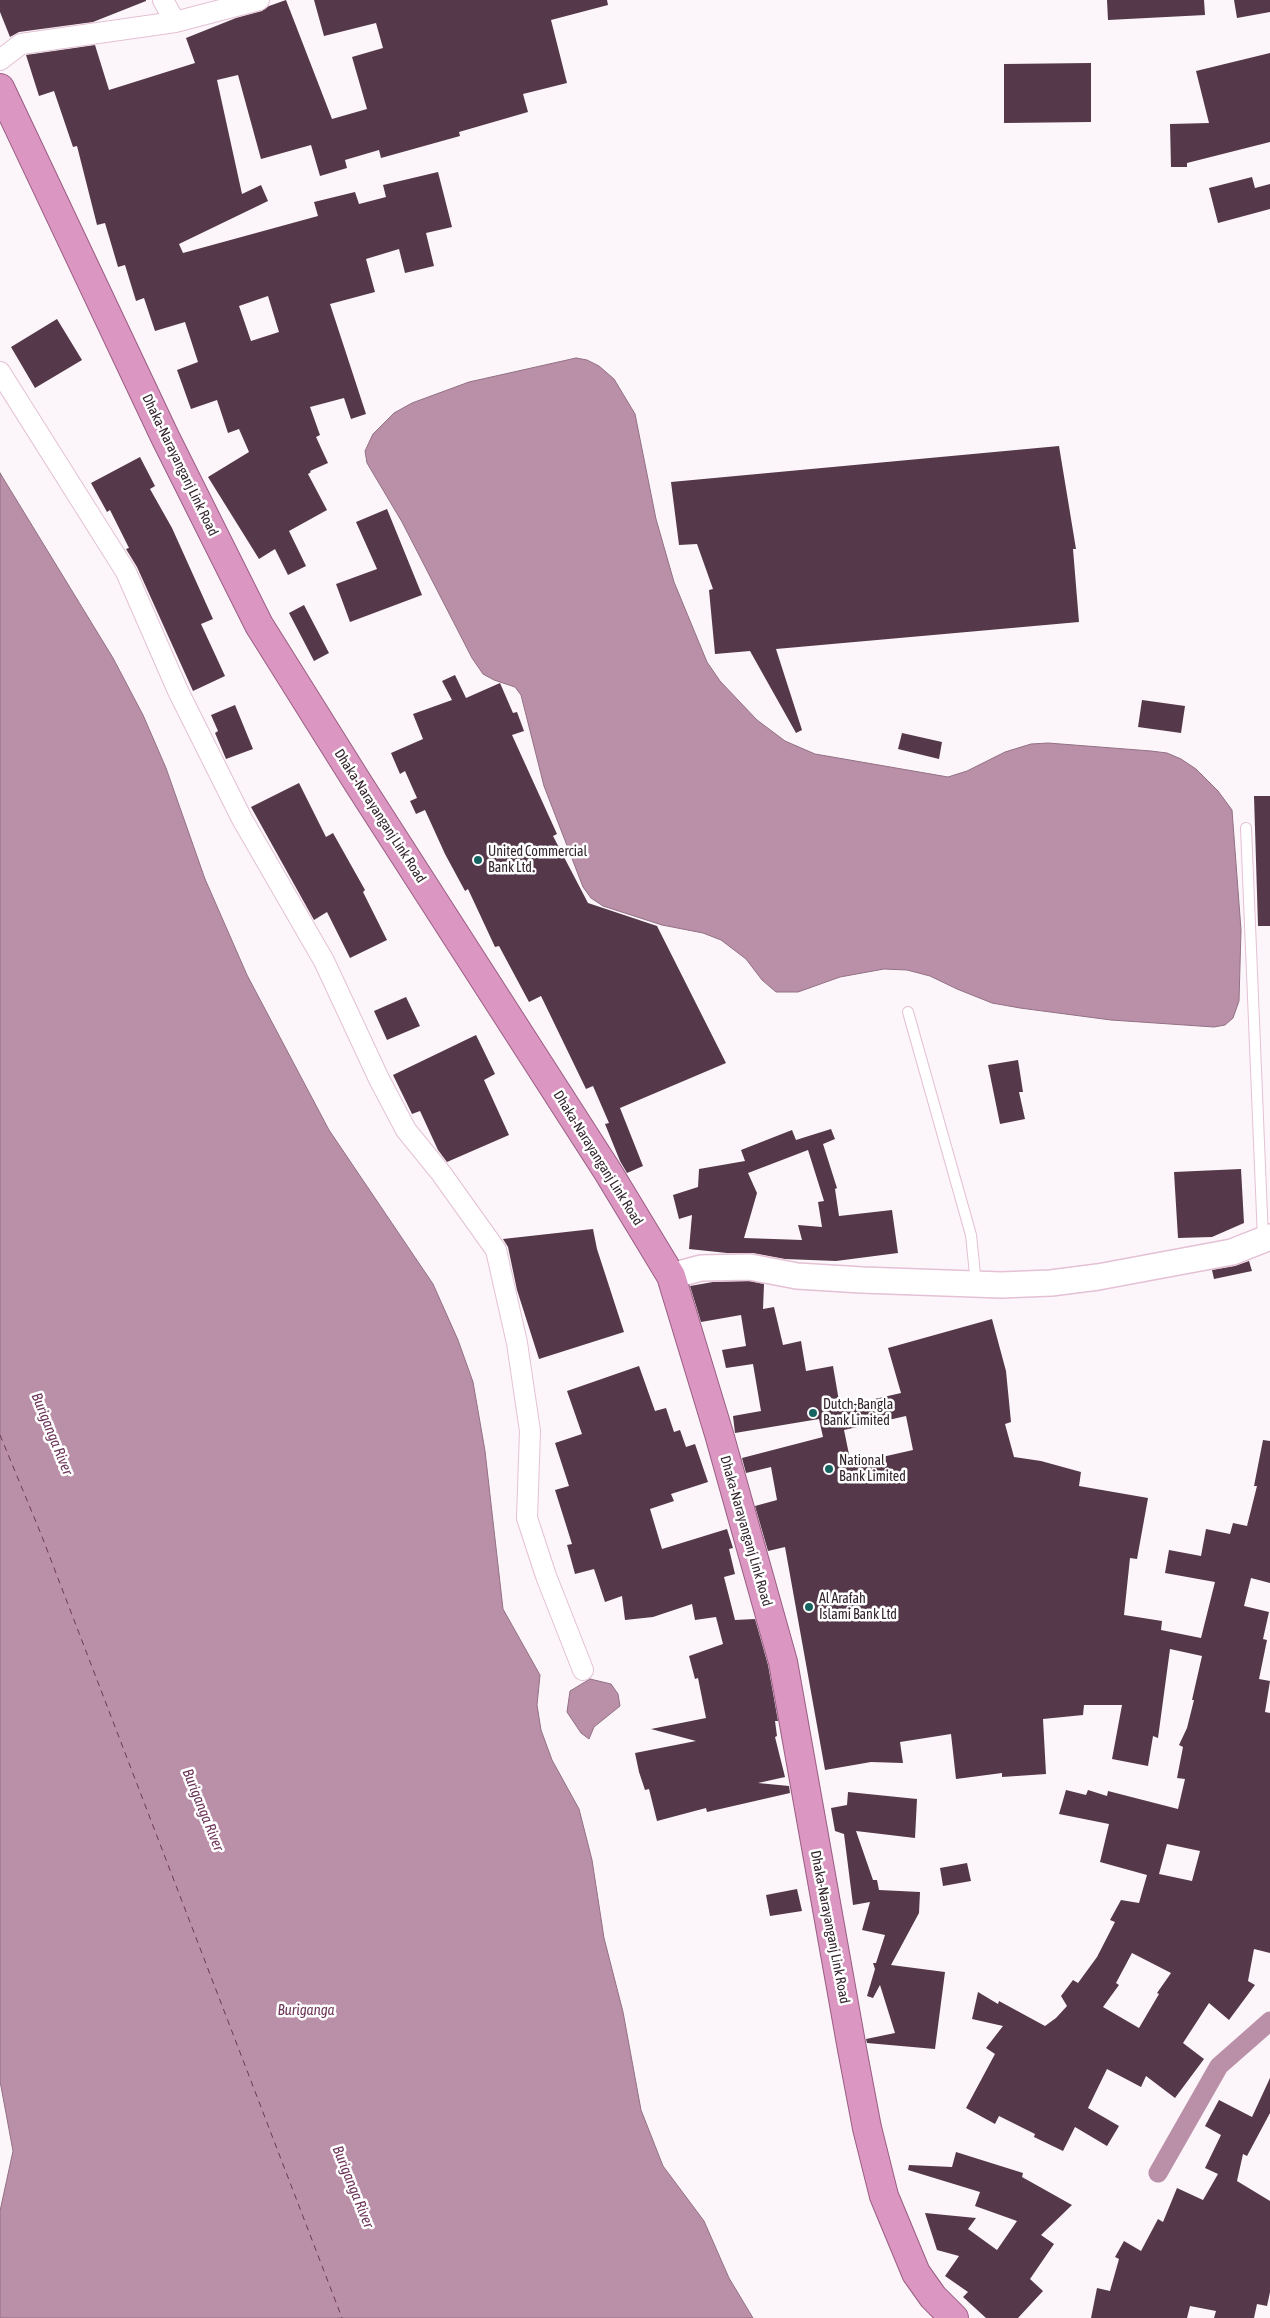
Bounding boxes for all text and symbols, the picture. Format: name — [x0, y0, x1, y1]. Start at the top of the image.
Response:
street label: Dhaka-Narayanganj Link Road — [138, 391, 222, 539]
street label: Dhaka-Narayanganj Link Road — [331, 746, 429, 886]
place label: United Commercial Bank Ltd. — [488, 844, 587, 876]
marker: United Commercial Bank Ltd. — [472, 854, 484, 866]
street label: Dhaka-Narayanganj Link Road — [550, 1087, 646, 1229]
water label: Buriganga River — [27, 1390, 77, 1478]
place label: Dutch-Bangla Bank Limited — [823, 1397, 893, 1430]
marker: Dutch-Bangla Bank Limited — [807, 1407, 819, 1419]
place label: National Bank Limited — [839, 1453, 906, 1485]
street label: Dhaka-Narayanganj Link Road — [716, 1454, 776, 1608]
marker: National Bank Limited — [823, 1463, 835, 1475]
place label: Al Arafah Islami Bank Ltd — [819, 1591, 897, 1624]
marker: Al Arafah Islami Bank Ltd — [803, 1601, 815, 1613]
water label: Buriganga River — [178, 1766, 228, 1854]
street label: Dhaka-Narayanganj Link Road — [807, 1849, 853, 2005]
water label: Buriganga — [278, 2001, 334, 2019]
water label: Buriganga River — [328, 2143, 378, 2231]

